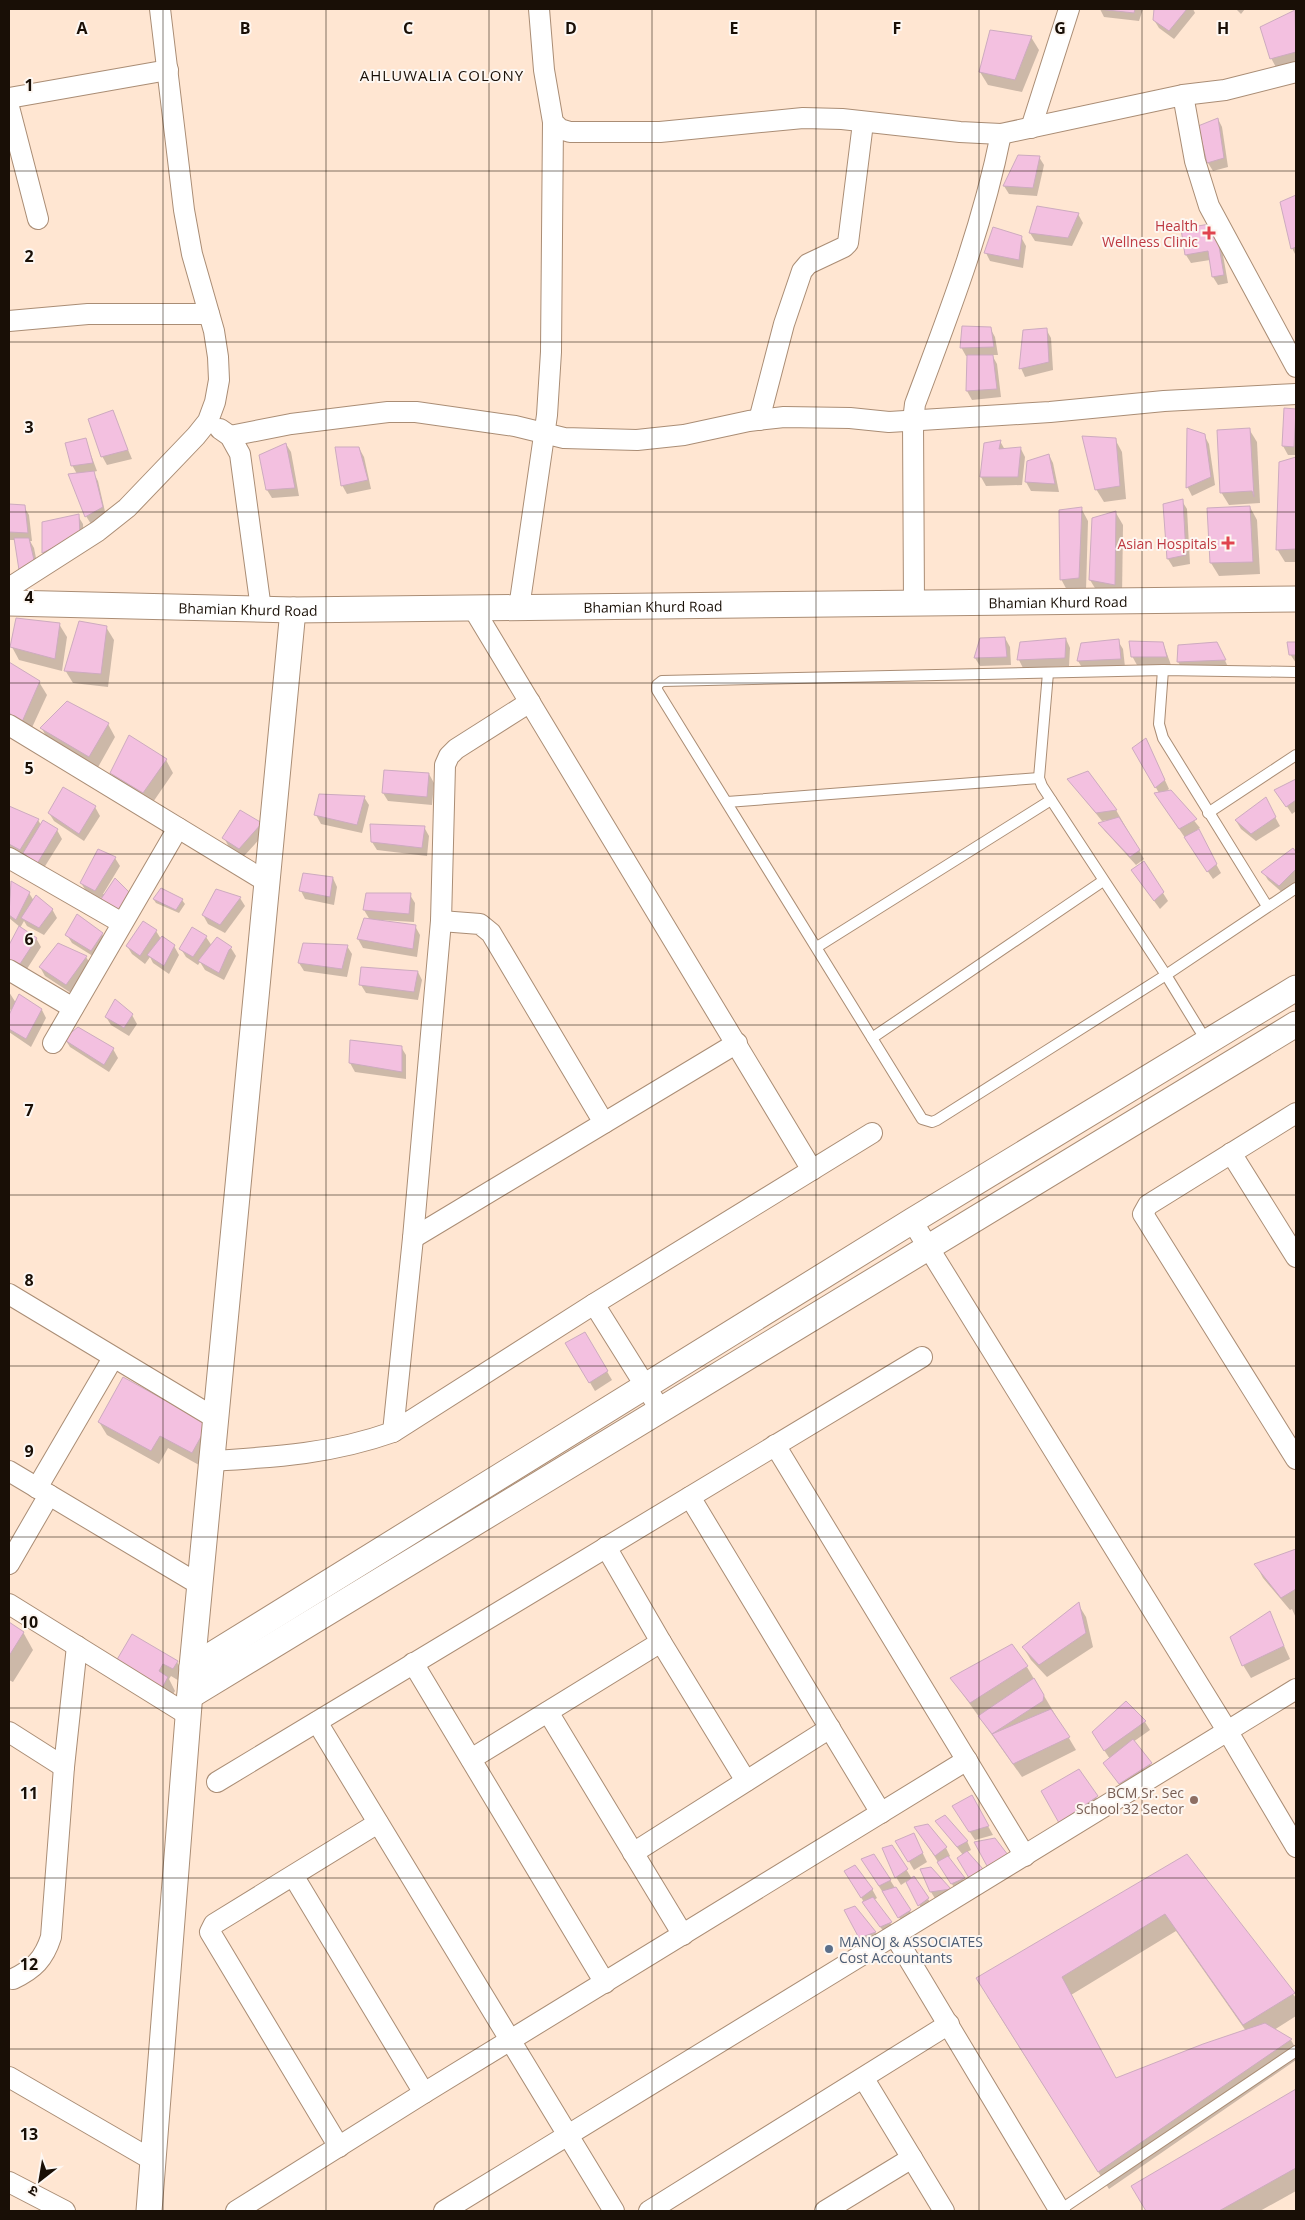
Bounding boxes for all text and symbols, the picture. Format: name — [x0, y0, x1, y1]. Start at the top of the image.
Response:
text: A — [76, 17, 88, 39]
text: B — [240, 17, 250, 39]
text: C — [403, 17, 413, 39]
text: D — [565, 17, 577, 39]
text: E — [730, 17, 739, 39]
text: F — [893, 17, 901, 39]
text: G — [1054, 17, 1066, 39]
text: H — [1217, 17, 1229, 39]
district label: AHLUWALIA COLONY — [360, 65, 524, 85]
text: 1 — [24, 74, 34, 96]
place label: Health Wellness Clinic — [1102, 216, 1198, 251]
marker: Health Wellness Clinic — [1202, 226, 1216, 240]
text: 2 — [24, 245, 34, 267]
text: 3 — [24, 416, 34, 438]
place label: Asian Hospitals — [1117, 534, 1217, 553]
marker: Asian Hospitals — [1221, 536, 1235, 550]
text: 4 — [24, 586, 34, 608]
street label: Bhamian Khurd Road — [988, 591, 1128, 612]
street label: Bhamian Khurd Road — [583, 596, 723, 616]
street label: Bhamian Khurd Road — [178, 598, 318, 620]
text: 5 — [24, 757, 34, 779]
text: 6 — [24, 928, 34, 950]
text: 7 — [24, 1099, 34, 1121]
text: 8 — [24, 1269, 34, 1291]
text: 9 — [24, 1440, 34, 1462]
text: 10 — [20, 1611, 38, 1633]
text: 11 — [20, 1782, 38, 1804]
place label: BCM Sr. Sec School 32 Sector — [1076, 1783, 1184, 1818]
marker: BCM Sr. Sec School 32 Sector — [1188, 1794, 1200, 1806]
place label: MANOJ & ASSOCIATES Cost Accountants — [839, 1932, 983, 1967]
marker: MANOJ & ASSOCIATES Cost Accountants — [823, 1943, 835, 1955]
text: 12 — [20, 1953, 38, 1975]
text: 13 — [20, 2123, 38, 2145]
north arrow — [15, 2155, 65, 2205]
text: उ — [24, 2181, 41, 2202]

